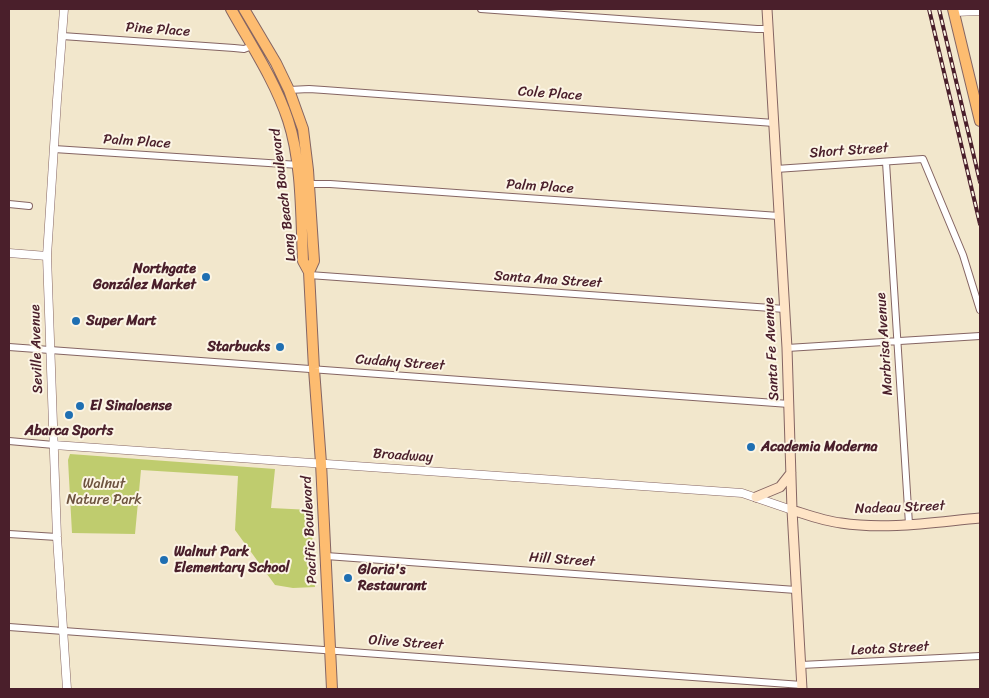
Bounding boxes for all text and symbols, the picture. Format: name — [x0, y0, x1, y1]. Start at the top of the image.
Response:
street label: Pine Place — [125, 19, 191, 41]
street label: Cole Place — [517, 83, 583, 105]
street label: Long Beach Boulevard — [268, 128, 300, 262]
street label: Palm Place — [103, 131, 171, 153]
street label: Short Street — [809, 140, 889, 162]
street label: Palm Place — [506, 176, 574, 198]
place label: Northgate González Market — [93, 261, 196, 294]
street label: Santa Ana Street — [493, 268, 603, 292]
marker: Northgate González Market — [200, 271, 212, 283]
street label: Marbrisa Avenue — [873, 292, 897, 396]
street label: Santa Fe Avenue — [761, 297, 783, 401]
street label: Seville Avenue — [27, 304, 47, 394]
place label: Super Mart — [86, 313, 157, 329]
marker: Super Mart — [70, 315, 82, 327]
place label: Starbucks — [207, 339, 270, 355]
marker: Starbucks — [274, 341, 286, 353]
street label: Cudahy Street — [355, 351, 445, 375]
place label: El Sinaloense — [90, 398, 172, 414]
marker: El Sinaloense — [74, 400, 86, 412]
marker: Abarca Sports — [63, 409, 75, 421]
place label: Abarca Sports — [25, 423, 113, 439]
place label: Academia Moderna — [761, 439, 878, 455]
marker: Academia Moderna — [745, 441, 757, 453]
street label: Broadway — [372, 446, 434, 466]
park label: Walnut Nature Park — [66, 476, 142, 508]
street label: Pacific Boulevard — [299, 476, 321, 584]
street label: Nadeau Street — [855, 498, 945, 518]
place label: Walnut Park Elementary School — [174, 544, 290, 576]
street label: Hill Street — [528, 549, 596, 571]
marker: Walnut Park Elementary School — [158, 554, 170, 566]
place label: Gloria's Restaurant — [358, 562, 427, 594]
marker: Gloria's Restaurant — [342, 572, 354, 584]
street label: Olive Street — [368, 632, 444, 654]
street label: Leota Street — [850, 639, 930, 659]

